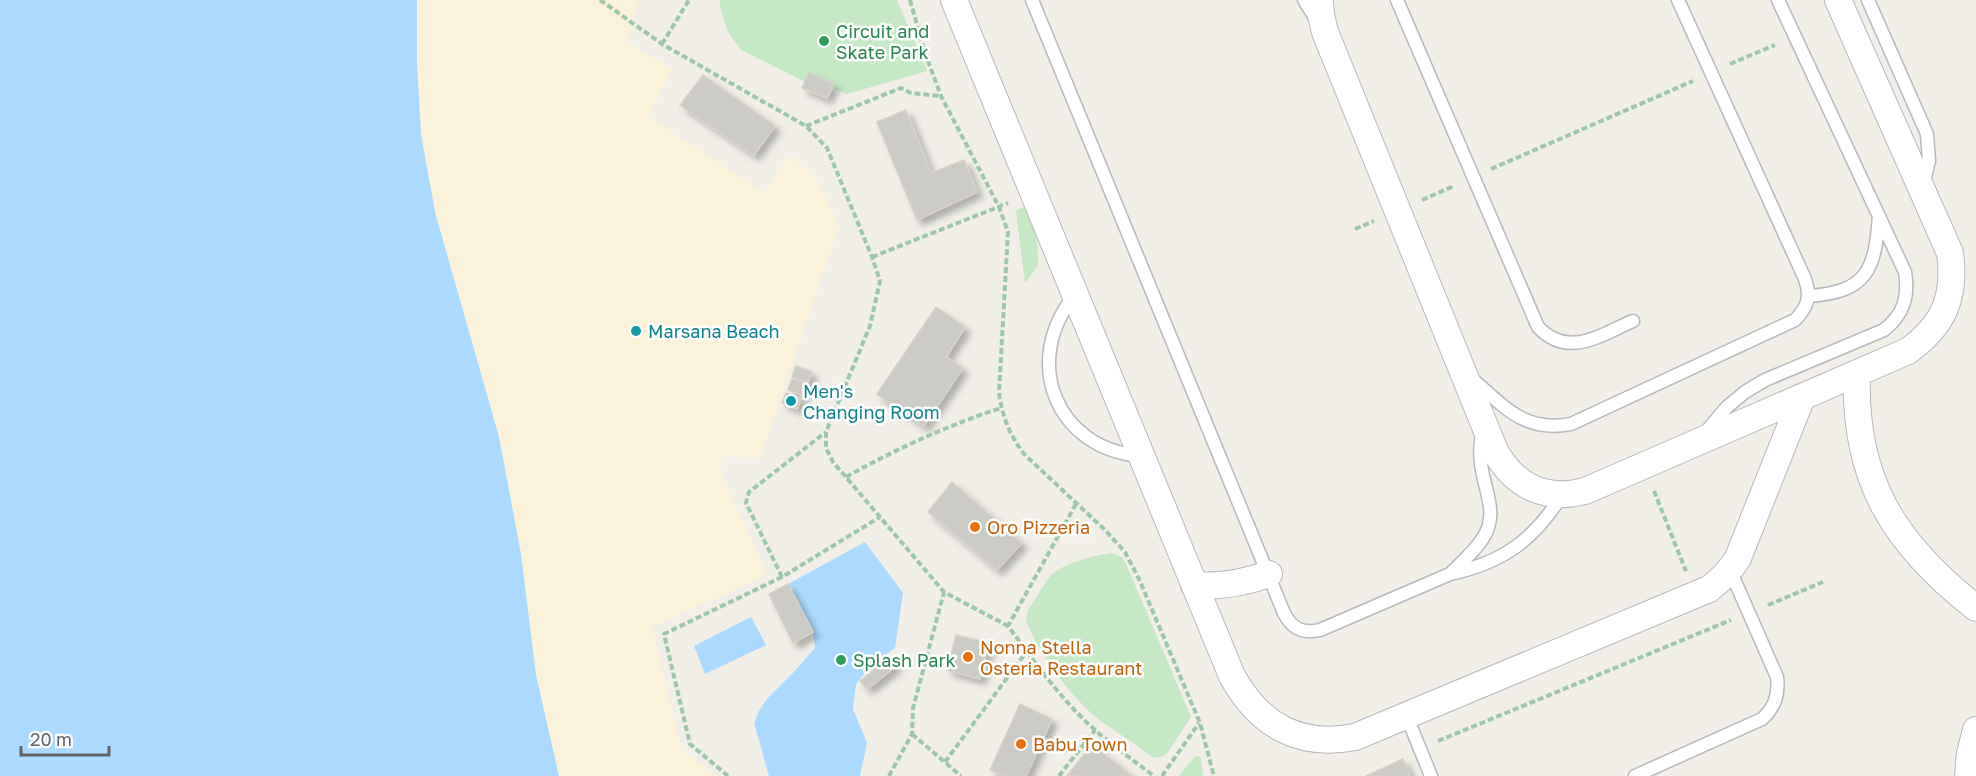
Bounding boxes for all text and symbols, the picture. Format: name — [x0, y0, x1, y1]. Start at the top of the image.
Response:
place label: Circuit and Skate Park — [836, 20, 929, 63]
marker: Circuit and Skate Park — [817, 34, 831, 48]
place label: Marsana Beach — [648, 320, 780, 342]
marker: Marsana Beach — [629, 324, 643, 338]
place label: Men's Changing Room — [803, 380, 940, 423]
marker: Men's Changing Room — [784, 394, 798, 408]
place label: Oro Pizzeria — [987, 516, 1090, 538]
marker: Oro Pizzeria — [968, 520, 982, 534]
place label: Nonna Stella Osteria Restaurant — [980, 636, 1142, 679]
place label: Splash Park — [853, 649, 956, 671]
marker: Nonna Stella Osteria Restaurant — [961, 650, 975, 664]
marker: Splash Park — [834, 653, 848, 667]
scale bar — [21, 719, 110, 757]
text: 20 m — [30, 728, 72, 750]
place label: Babu Town — [1033, 733, 1128, 755]
marker: Babu Town — [1014, 737, 1028, 751]

